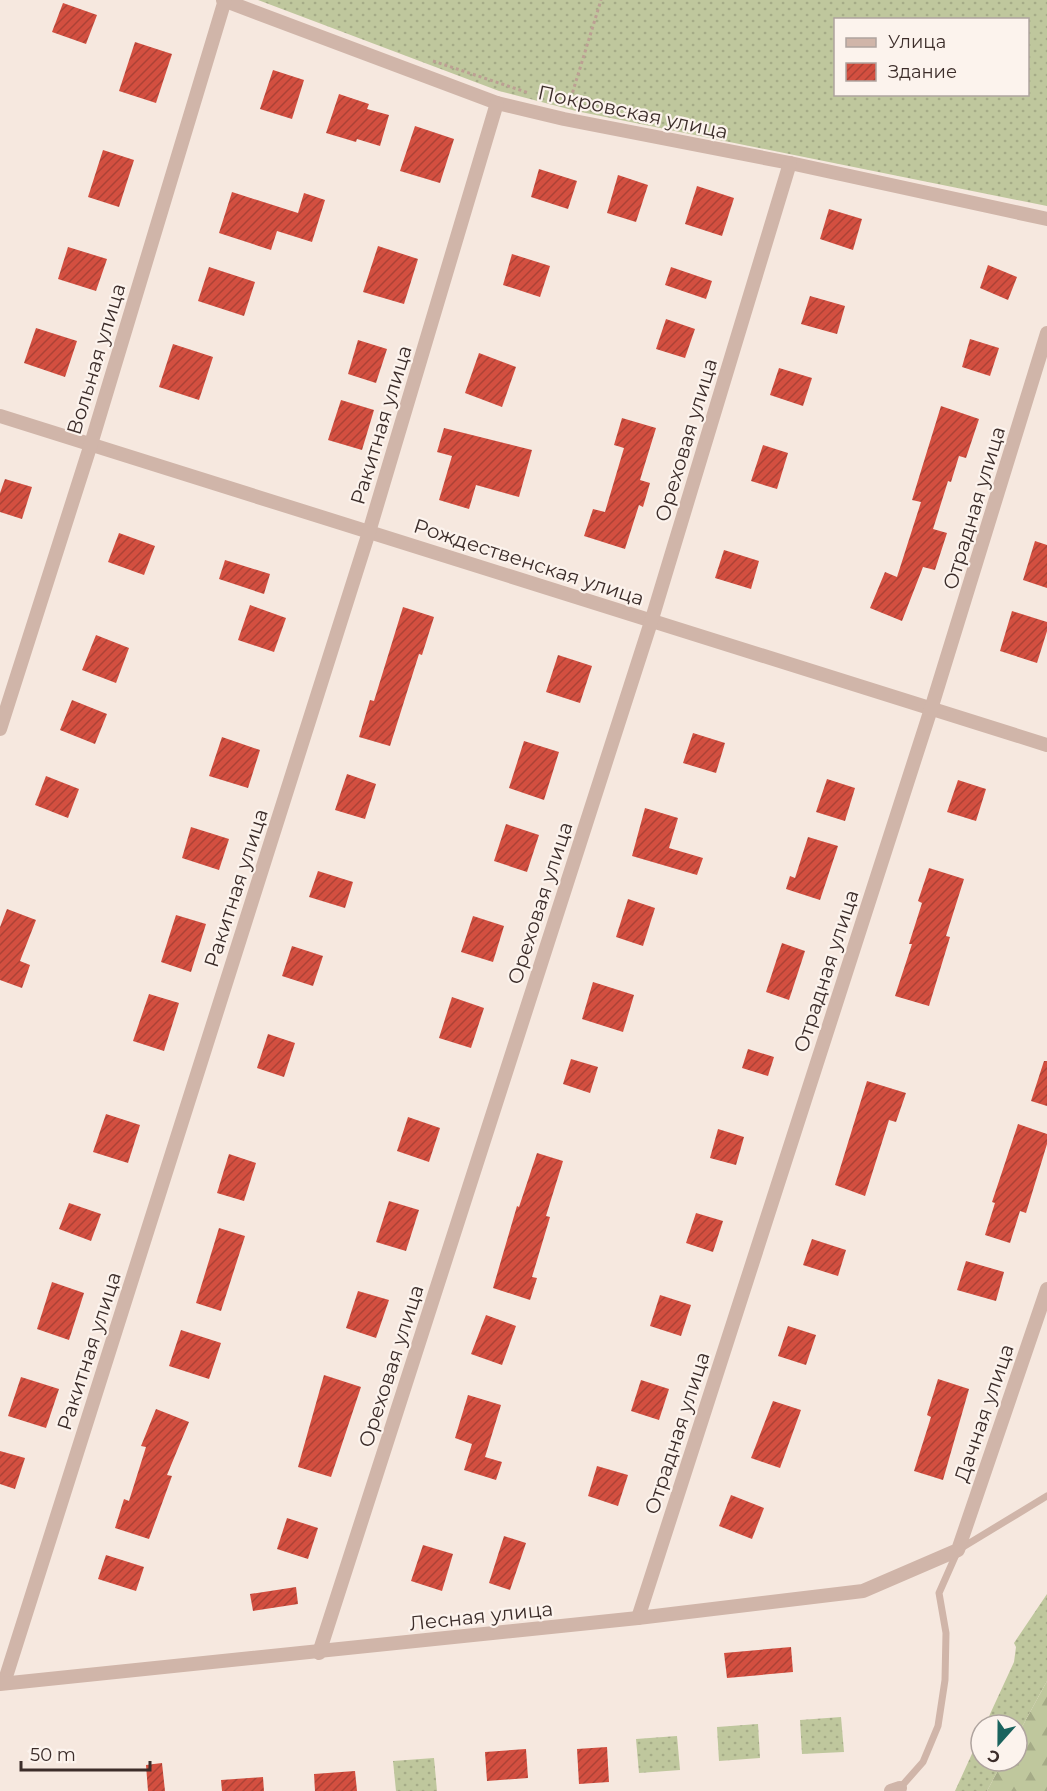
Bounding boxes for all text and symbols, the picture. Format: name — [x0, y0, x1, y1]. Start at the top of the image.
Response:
legend — [834, 18, 1029, 96]
text: Улица — [888, 31, 946, 53]
text: Здание — [888, 61, 957, 83]
street label: Покровская улица — [536, 80, 730, 144]
street label: Вольная улица — [62, 281, 130, 437]
street label: Ракитная улица — [345, 342, 417, 508]
street label: Ореховая улица — [650, 356, 722, 524]
street label: Отрадная улица — [938, 423, 1010, 593]
street label: Рождественская улица — [411, 513, 647, 611]
street label: Ракитная улица — [199, 806, 273, 970]
street label: Ореховая улица — [502, 819, 578, 987]
street label: Отрадная улица — [788, 887, 864, 1055]
street label: Ракитная улица — [52, 1269, 126, 1433]
street label: Ореховая улица — [353, 1282, 429, 1450]
street label: Дачная улица — [949, 1341, 1019, 1485]
street label: Отрадная улица — [639, 1349, 715, 1517]
street label: Лесная улица — [408, 1597, 554, 1635]
north arrow — [969, 1713, 1029, 1773]
scale bar — [21, 1734, 150, 1772]
text: 50 m — [30, 1744, 76, 1766]
text: С — [985, 1745, 1003, 1767]

